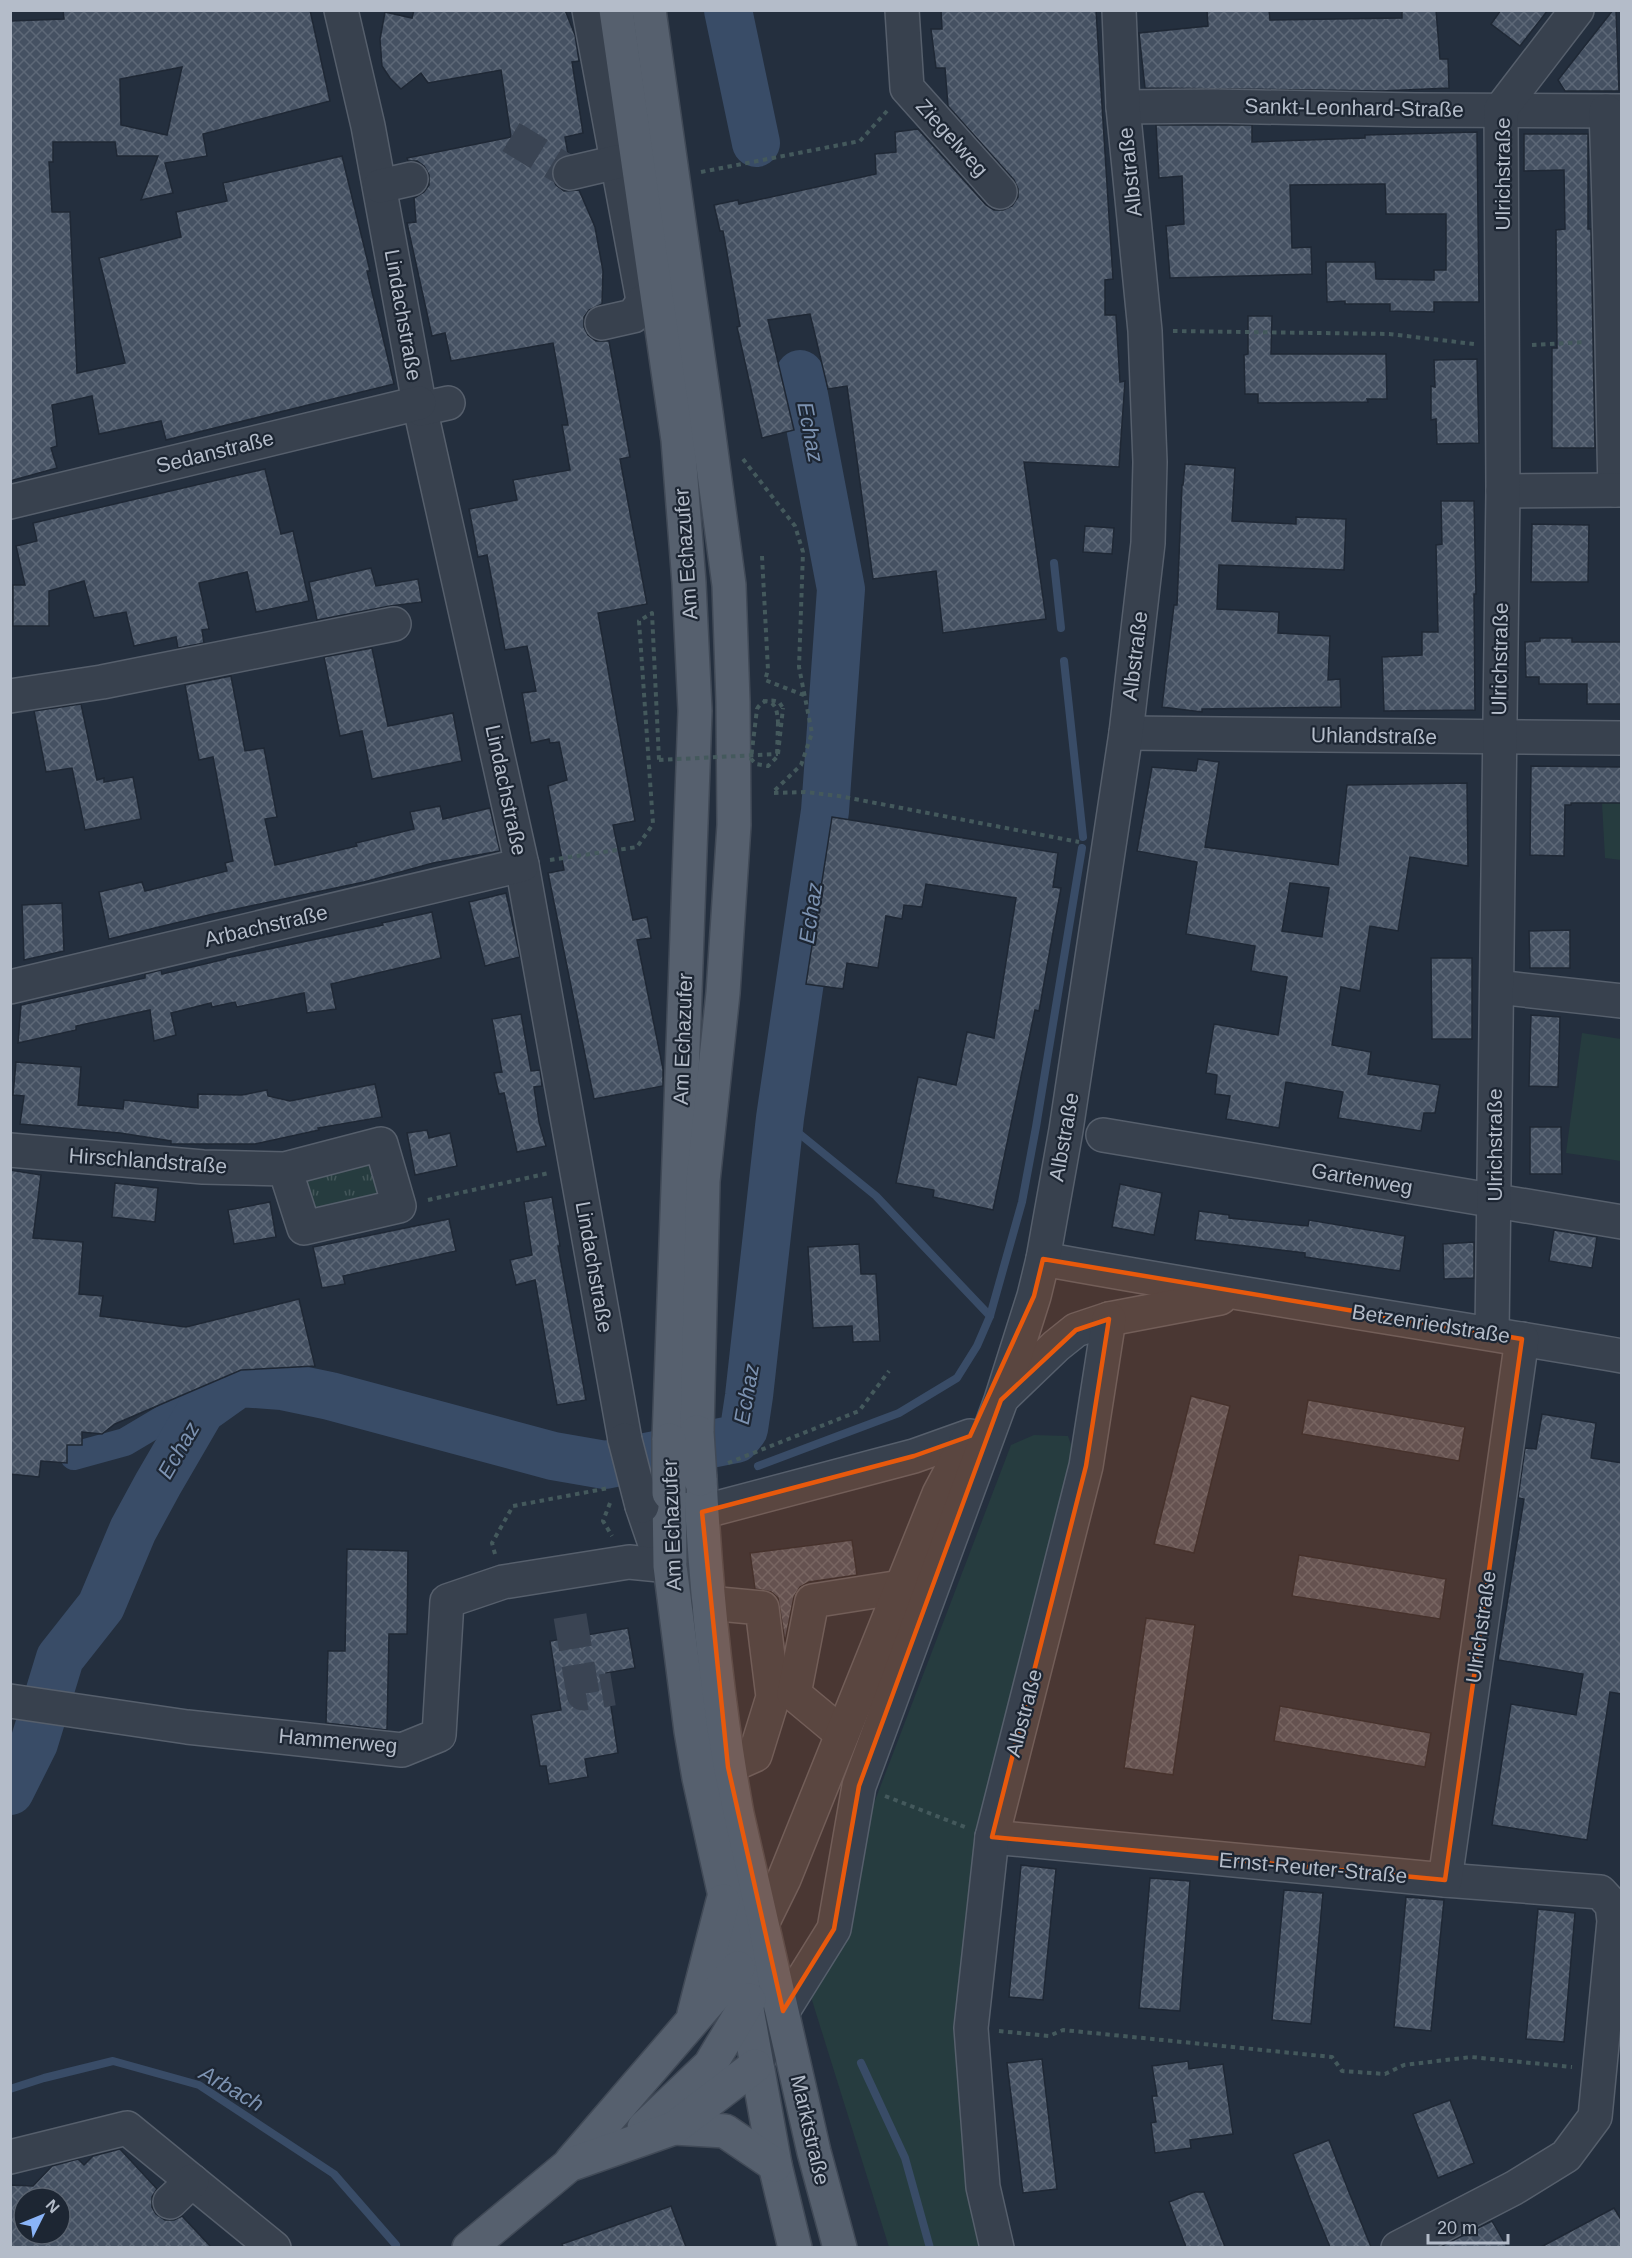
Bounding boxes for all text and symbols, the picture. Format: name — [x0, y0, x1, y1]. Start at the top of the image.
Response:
street label: Ziegelweg — [912, 94, 993, 181]
street label: Sankt-Leonhard-Straße — [1244, 94, 1464, 121]
street label: Ulrichstraße — [1491, 117, 1514, 231]
street label: Albstraße — [1113, 126, 1146, 218]
street label: Lindachstraße — [381, 247, 426, 382]
water label: Echaz — [792, 400, 829, 464]
street label: Sedanstraße — [154, 426, 276, 477]
street label: Am Echazufer — [669, 487, 702, 621]
street label: Ulrichstraße — [1487, 602, 1512, 716]
street label: Albstraße — [1118, 610, 1151, 702]
street label: Lindachstraße — [481, 722, 532, 857]
street label: Uhlandstraße — [1311, 723, 1437, 748]
water label: Echaz — [794, 881, 827, 945]
street label: Arbachstraße — [202, 900, 330, 951]
street label: Am Echazufer — [669, 973, 696, 1105]
street label: Ulrichstraße — [1483, 1088, 1506, 1202]
street label: Albstraße — [1044, 1091, 1083, 1183]
street label: Hirschlandstraße — [68, 1143, 228, 1178]
street label: Gartenweg — [1310, 1158, 1415, 1199]
street label: Lindachstraße — [572, 1199, 617, 1334]
street label: Betzenriedstraße — [1350, 1300, 1512, 1347]
water label: Echaz — [729, 1362, 764, 1426]
water label: Echaz — [152, 1418, 205, 1483]
street label: Am Echazufer — [658, 1459, 685, 1591]
street label: Ulrichstraße — [1461, 1569, 1500, 1685]
street label: Albstraße — [1001, 1666, 1046, 1759]
street label: Hammerweg — [278, 1724, 398, 1757]
street label: Ernst-Reuter-Straße — [1218, 1848, 1408, 1887]
water label: Arbach — [194, 2059, 268, 2117]
street label: Marktstraße — [787, 2073, 834, 2187]
north arrow — [12, 2186, 72, 2246]
text: N — [42, 2196, 63, 2216]
scale bar — [1428, 2207, 1508, 2245]
text: 20 m — [1437, 2218, 1477, 2238]

